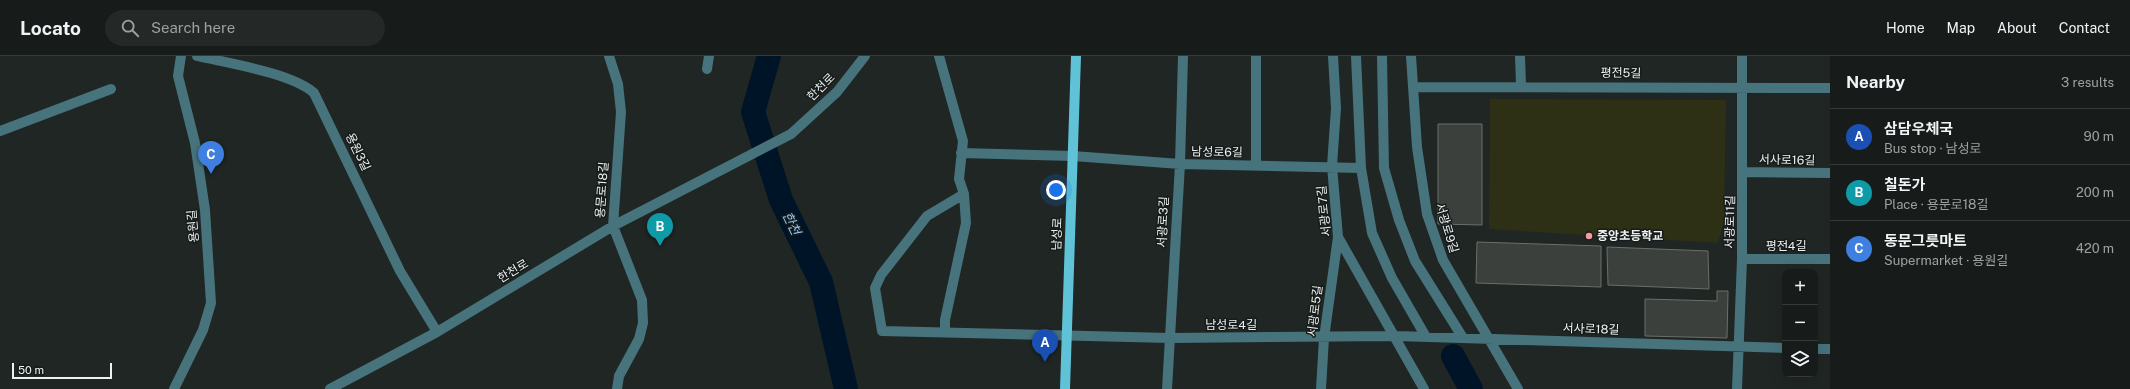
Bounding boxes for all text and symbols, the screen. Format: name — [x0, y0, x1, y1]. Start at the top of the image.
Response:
search box — [105, 10, 385, 46]
text: Locato — [20, 17, 81, 39]
icon: search — [119, 17, 141, 39]
text: Search here — [151, 19, 235, 36]
text: Home — [1886, 20, 1925, 36]
text: Map — [1947, 20, 1975, 36]
text: About — [1997, 20, 2037, 36]
text: Contact — [2059, 20, 2110, 36]
street label: 평전5길 — [1600, 66, 1642, 80]
street label: 한천로 — [804, 70, 838, 104]
text: Nearby — [1846, 72, 1905, 92]
text: 3 results — [2061, 75, 2114, 90]
text: 삼담우체국 — [1884, 120, 1953, 137]
text: A — [1854, 129, 1864, 144]
text: 90 m — [2084, 129, 2114, 144]
street label: 용원3길 — [343, 131, 373, 173]
pin: C — [198, 141, 224, 174]
text: Bus stop · 남성로 — [1884, 141, 1981, 156]
street label: 남성로6길 — [1191, 145, 1243, 159]
street label: 서사로16길 — [1759, 153, 1815, 167]
street label: 용문로18길 — [593, 161, 611, 219]
text: 칠돈가 — [1884, 176, 1925, 193]
your location — [1046, 180, 1066, 200]
street label: 서광로7길 — [1314, 185, 1334, 237]
text: B — [1855, 185, 1863, 200]
text: 200 m — [2076, 185, 2114, 200]
street label: 서광로11길 — [1723, 195, 1737, 249]
street label: 서광로3길 — [1155, 196, 1171, 248]
text: Place · 용문로18길 — [1884, 197, 1988, 212]
street label: 서광로9길 — [1433, 201, 1461, 255]
street label: 용원길 — [185, 209, 201, 243]
water label: 한천 — [780, 209, 804, 238]
pin: B — [647, 213, 673, 246]
street label: 남성로 — [1049, 217, 1065, 251]
place label: 중앙초등학교 — [1597, 229, 1663, 243]
marker: 중앙초등학교 — [1584, 231, 1594, 241]
text: 동문그릇마트 — [1884, 232, 1967, 249]
street label: 평전4길 — [1766, 239, 1806, 253]
text: C — [1854, 241, 1864, 256]
text: 420 m — [2076, 241, 2114, 256]
text: Supermarket · 용원길 — [1884, 253, 2008, 268]
street label: 한천로 — [495, 256, 531, 286]
map controls — [1782, 269, 1818, 377]
button: + — [1782, 269, 1818, 305]
street label: 서광로5길 — [1305, 284, 1325, 338]
button: − — [1782, 305, 1818, 341]
street label: 남성로4길 — [1205, 318, 1257, 332]
street label: 서사로18길 — [1562, 321, 1620, 337]
pin: A — [1032, 329, 1058, 362]
button: layers — [1782, 341, 1818, 377]
scale bar — [12, 361, 112, 380]
text: 50 m — [18, 364, 44, 376]

